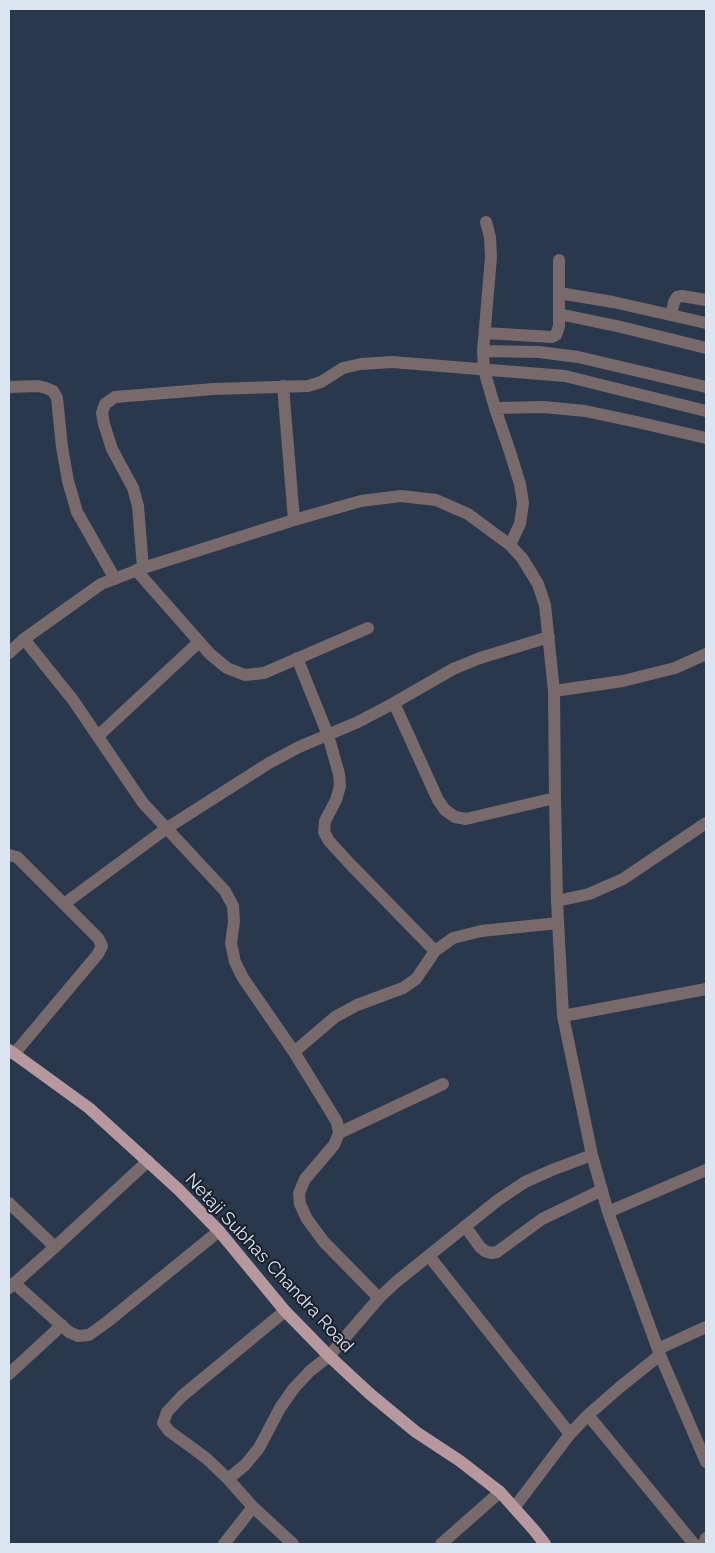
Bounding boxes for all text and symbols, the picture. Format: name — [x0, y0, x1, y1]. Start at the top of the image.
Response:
street label: Netaji Subhas Chandra Road — [180, 1169, 358, 1357]

